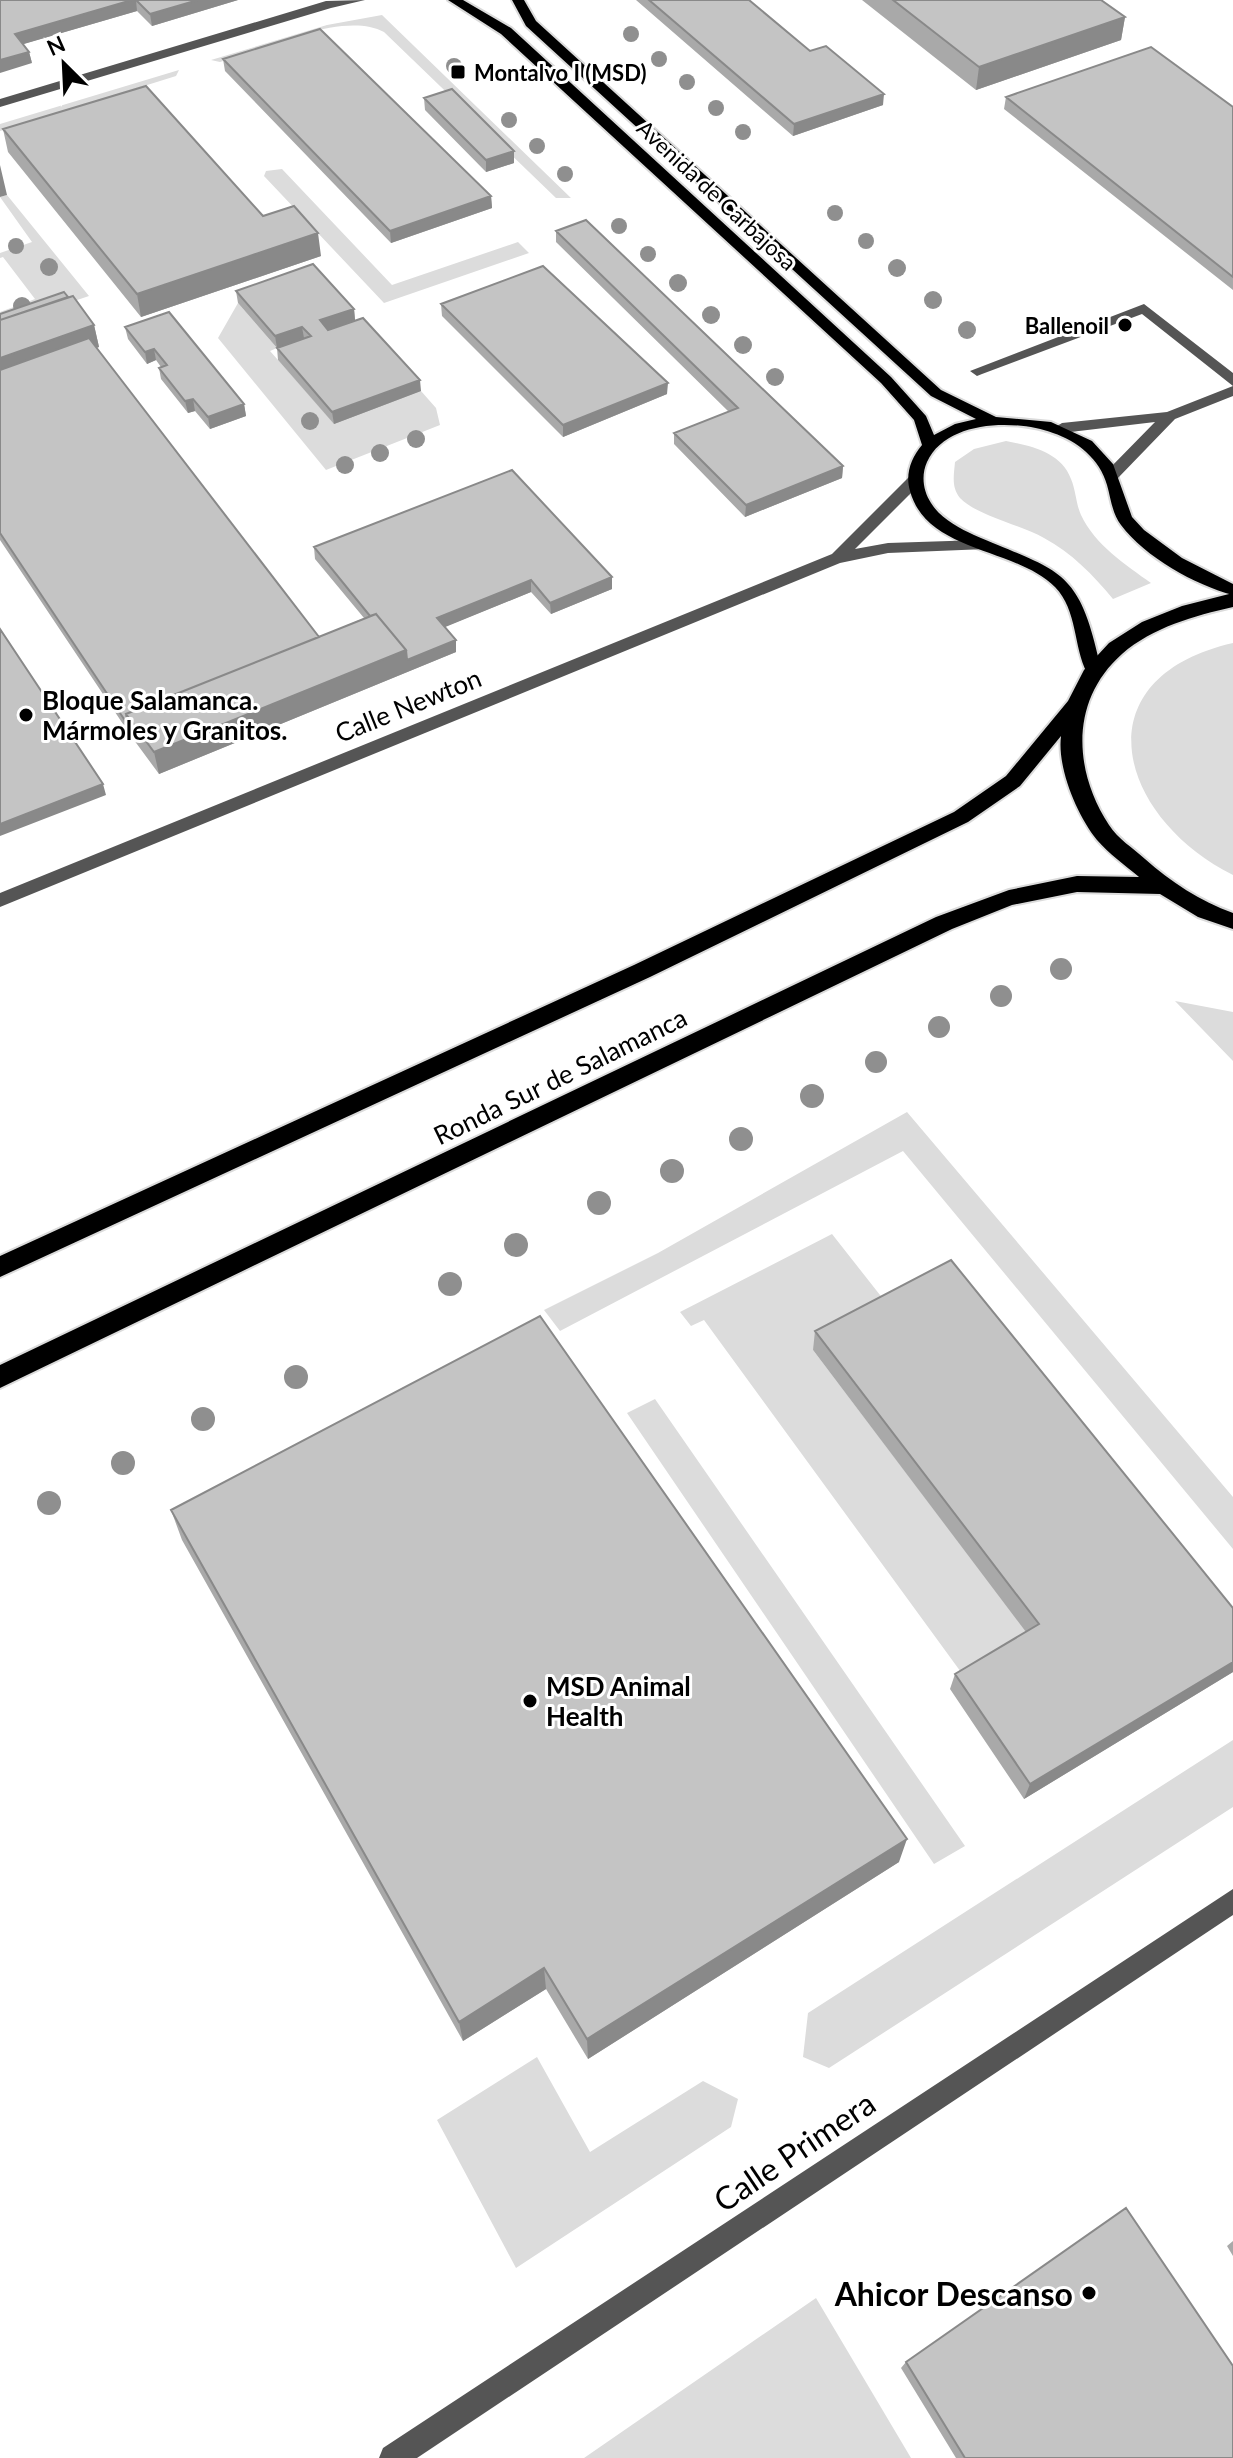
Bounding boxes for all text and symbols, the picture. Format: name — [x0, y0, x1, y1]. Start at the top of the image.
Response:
north arrow — [24, 24, 104, 104]
text: N — [42, 29, 69, 61]
place label: Montalvo I (MSD) — [474, 59, 647, 86]
marker: Montalvo I (MSD) — [449, 63, 467, 81]
street label: Avenida de Carbajosa — [632, 114, 802, 276]
place label: Ballenoil — [1025, 312, 1109, 339]
marker: Ballenoil — [1116, 316, 1134, 334]
street label: Calle Newton — [330, 661, 486, 749]
place label: Bloque Salamanca. Mármoles y Granitos. — [42, 684, 287, 746]
marker: Bloque Salamanca. Mármoles y Granitos. — [17, 706, 35, 724]
street label: Ronda Sur de Salamanca — [428, 1001, 692, 1151]
place label: MSD Animal Health — [546, 1670, 691, 1732]
marker: MSD Animal Health — [521, 1692, 539, 1710]
street label: Calle Primera — [706, 2083, 882, 2219]
place label: Ahicor Descanso — [834, 2274, 1073, 2313]
marker: Ahicor Descanso — [1080, 2284, 1098, 2302]

